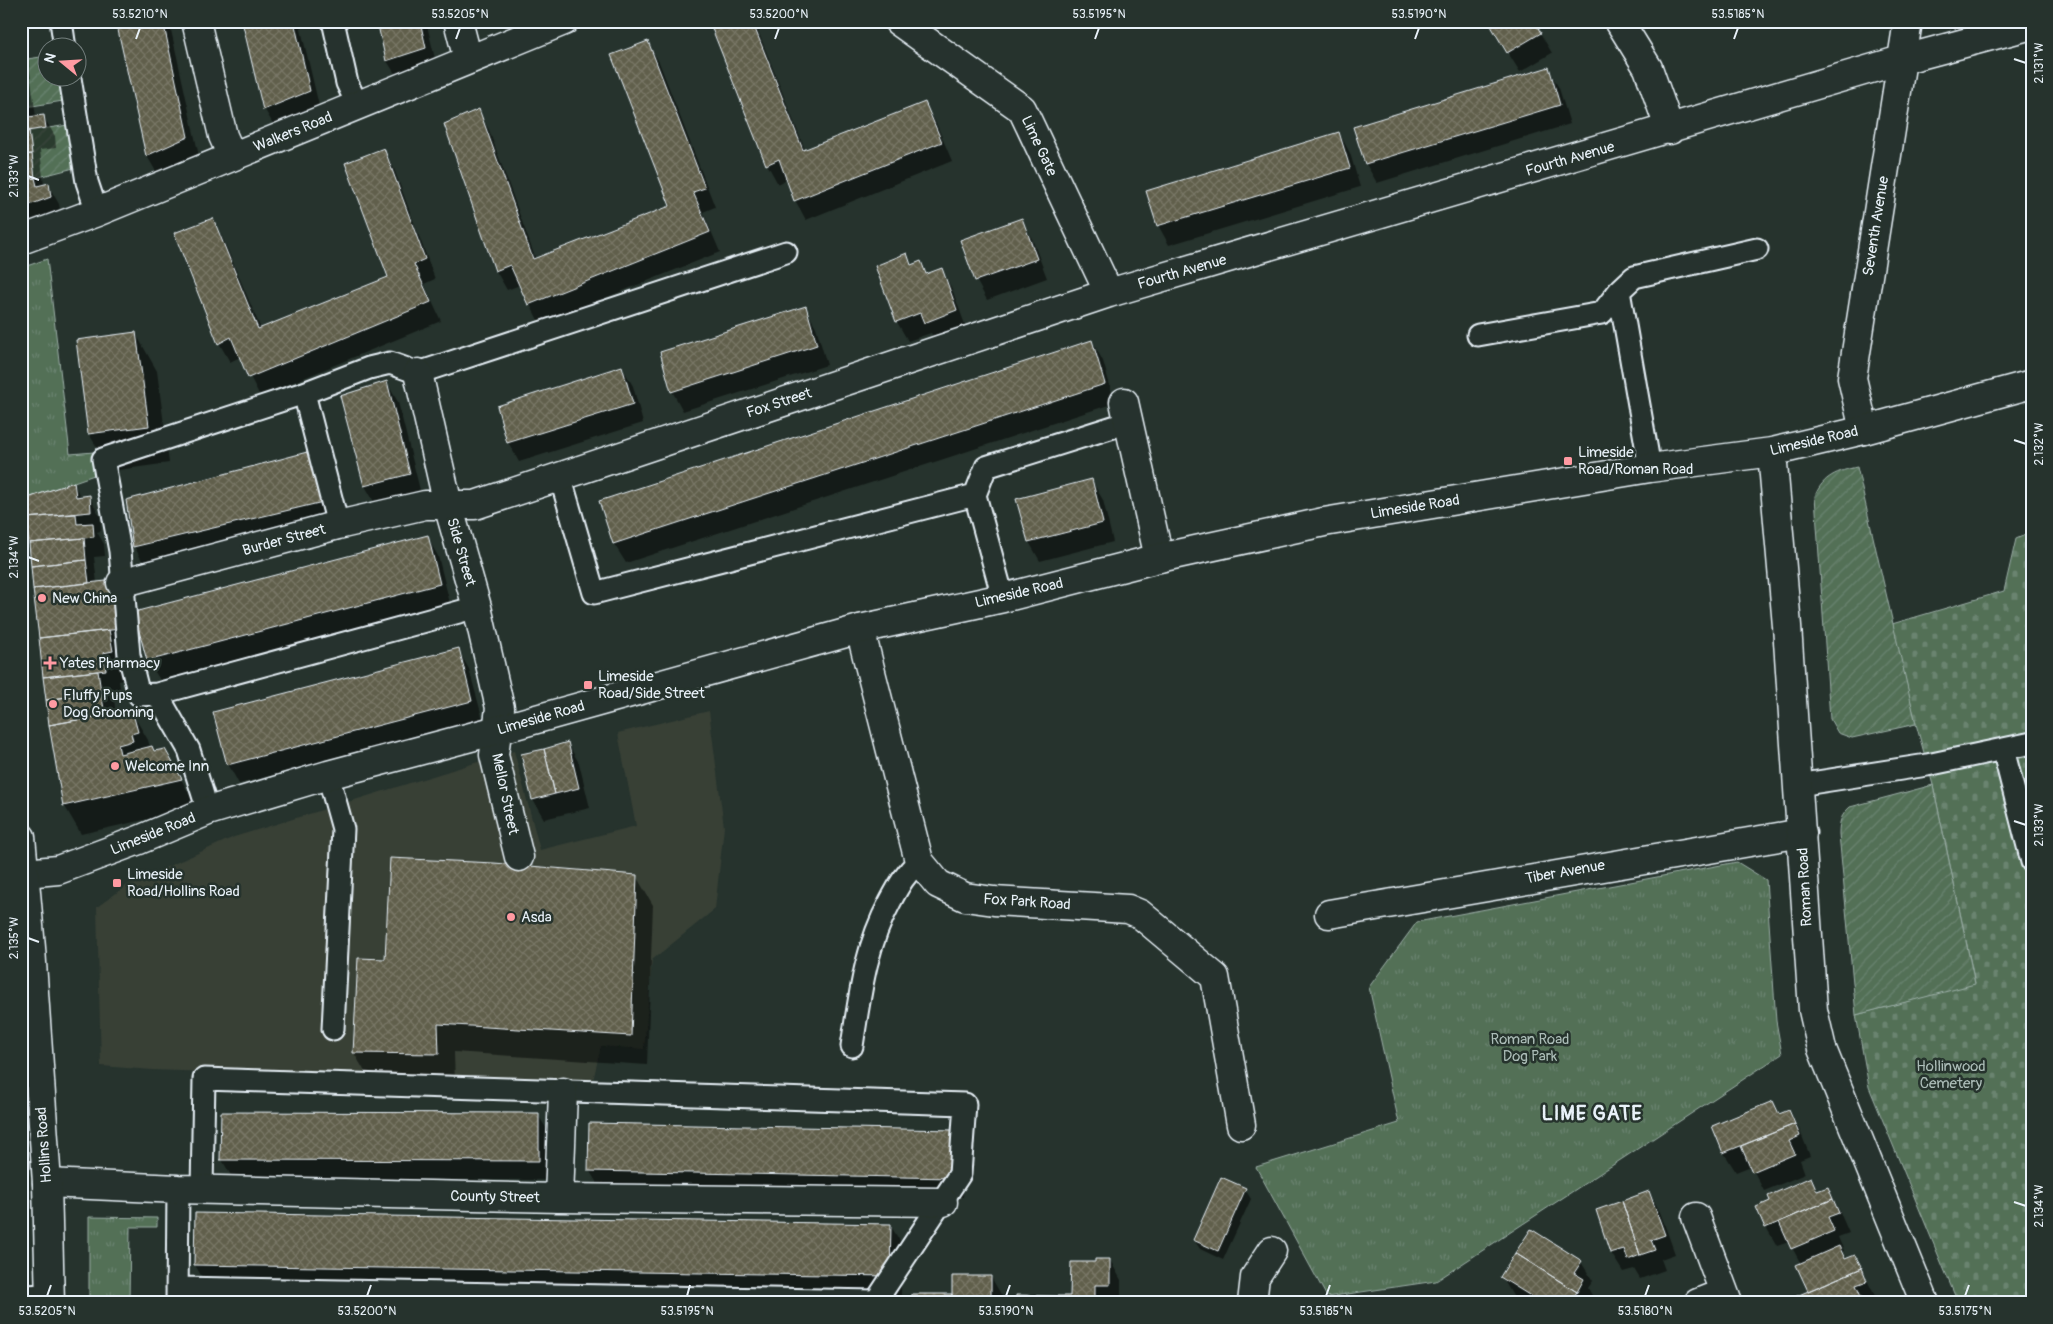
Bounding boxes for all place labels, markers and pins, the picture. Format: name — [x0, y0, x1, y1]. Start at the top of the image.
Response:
place label: Limeside Road/Roman Road — [1578, 443, 1693, 479]
marker: Limeside Road/Roman Road — [1562, 455, 1574, 467]
place label: New China — [52, 589, 117, 608]
marker: New China — [36, 592, 48, 604]
place label: Yates Pharmacy — [59, 654, 161, 673]
marker: Yates Pharmacy — [44, 657, 56, 669]
place label: Limeside Road/Side Street — [598, 667, 706, 703]
marker: Limeside Road/Side Street — [582, 679, 594, 691]
place label: Fluffy Pups Dog Grooming — [63, 686, 154, 722]
marker: Fluffy Pups Dog Grooming — [47, 698, 59, 710]
place label: Welcome Inn — [125, 757, 209, 776]
marker: Welcome Inn — [109, 760, 121, 772]
place label: Limeside Road/Hollins Road — [127, 865, 240, 901]
marker: Limeside Road/Hollins Road — [111, 877, 123, 889]
place label: Asda — [521, 908, 552, 927]
marker: Asda — [505, 911, 517, 923]

